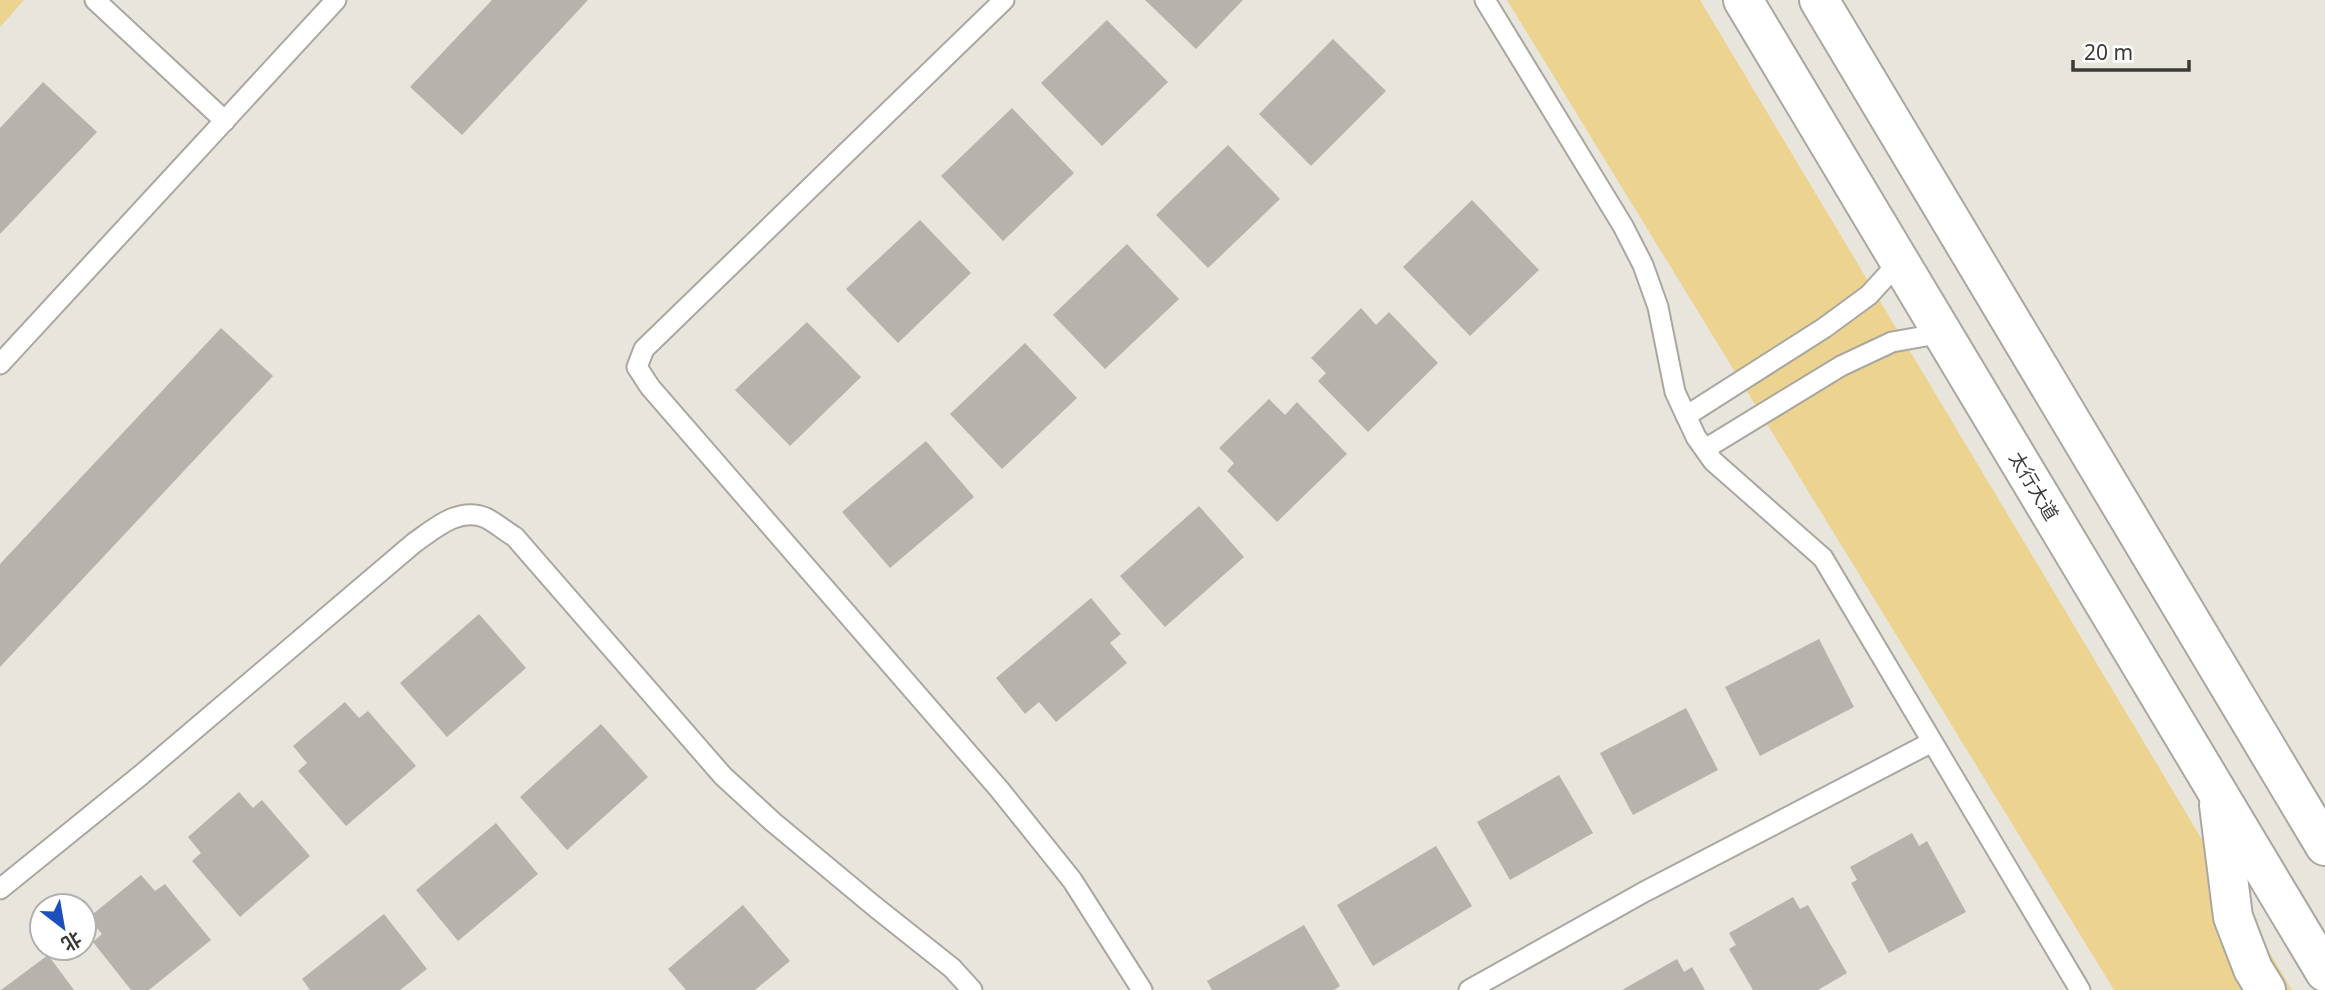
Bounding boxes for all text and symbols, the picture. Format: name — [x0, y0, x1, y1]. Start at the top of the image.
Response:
scale bar — [2073, 28, 2188, 72]
text: 20 m — [2084, 38, 2133, 66]
street label: 太行大道 — [2003, 447, 2065, 525]
north arrow — [28, 892, 98, 962]
text: 北 — [57, 926, 87, 958]

